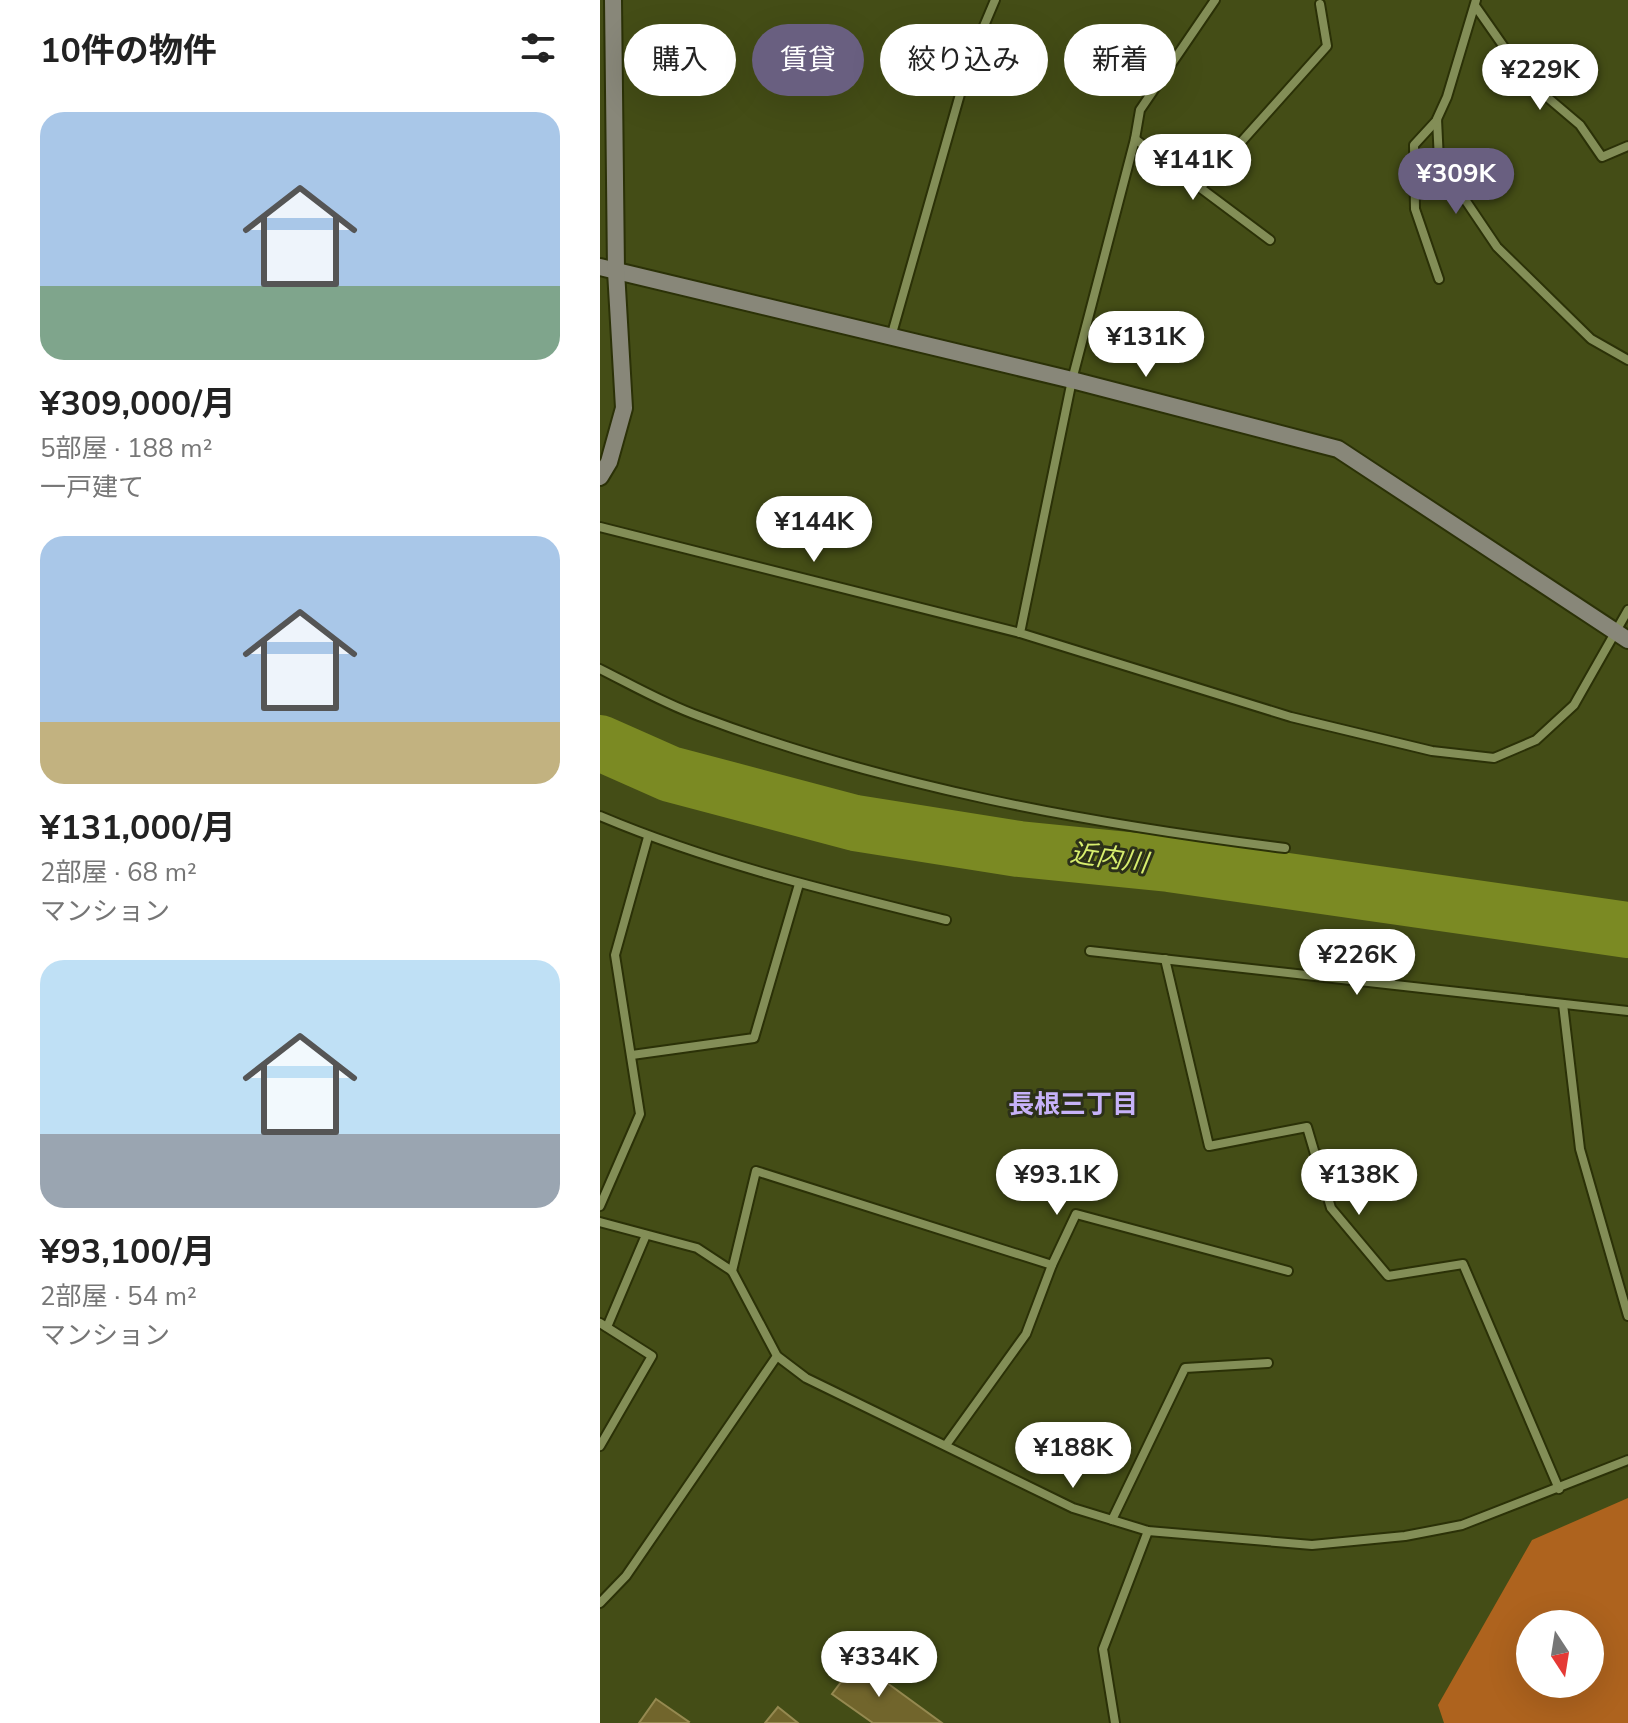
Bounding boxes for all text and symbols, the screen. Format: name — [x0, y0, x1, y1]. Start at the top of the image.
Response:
chip: 購入 — [624, 24, 736, 96]
chip: 賃貸 — [752, 24, 864, 96]
chip: 絞り込み — [880, 24, 1048, 96]
chip: 新着 — [1064, 24, 1176, 96]
icon: filters — [516, 26, 560, 70]
text: 10件の物件 — [40, 28, 217, 74]
pin: ¥229K — [1484, 44, 1596, 112]
text: ¥229K — [1500, 52, 1580, 87]
pin: ¥141K — [1137, 134, 1249, 202]
text: ¥141K — [1153, 142, 1233, 177]
pin: ¥309K — [1400, 148, 1512, 216]
text: ¥309K — [1416, 156, 1496, 191]
icon: home — [228, 164, 372, 308]
pin: ¥131K — [1090, 311, 1202, 379]
text: ¥131K — [1106, 319, 1186, 354]
text: ¥309,000/月 — [40, 381, 236, 427]
text: 5部屋 · 188 m² — [40, 431, 213, 466]
text: 一戸建て — [40, 470, 144, 505]
pin: ¥144K — [758, 496, 870, 564]
text: ¥144K — [774, 504, 854, 539]
icon: home — [228, 588, 372, 732]
text: ¥131,000/月 — [40, 805, 236, 851]
water label: 近内川 — [1068, 835, 1153, 881]
text: 2部屋 · 68 m² — [40, 855, 197, 890]
text: マンション — [40, 894, 170, 929]
pin: ¥226K — [1301, 929, 1413, 997]
text: ¥226K — [1317, 937, 1397, 972]
icon: home — [228, 1012, 372, 1156]
district label: 長根三丁目 — [1008, 1087, 1138, 1122]
pin: ¥93.1K — [992, 1149, 1122, 1217]
pin: ¥138K — [1303, 1149, 1415, 1217]
text: ¥93.1K — [1014, 1157, 1100, 1192]
text: ¥138K — [1319, 1157, 1399, 1192]
text: ¥93,100/月 — [40, 1229, 215, 1275]
text: 2部屋 · 54 m² — [40, 1279, 197, 1314]
text: マンション — [40, 1318, 170, 1353]
pin: ¥188K — [1017, 1422, 1129, 1490]
text: ¥188K — [1033, 1430, 1113, 1465]
north arrow — [1516, 1610, 1604, 1698]
map controls — [1516, 1610, 1604, 1698]
pin: ¥334K — [823, 1631, 935, 1699]
text: ¥334K — [839, 1639, 919, 1674]

